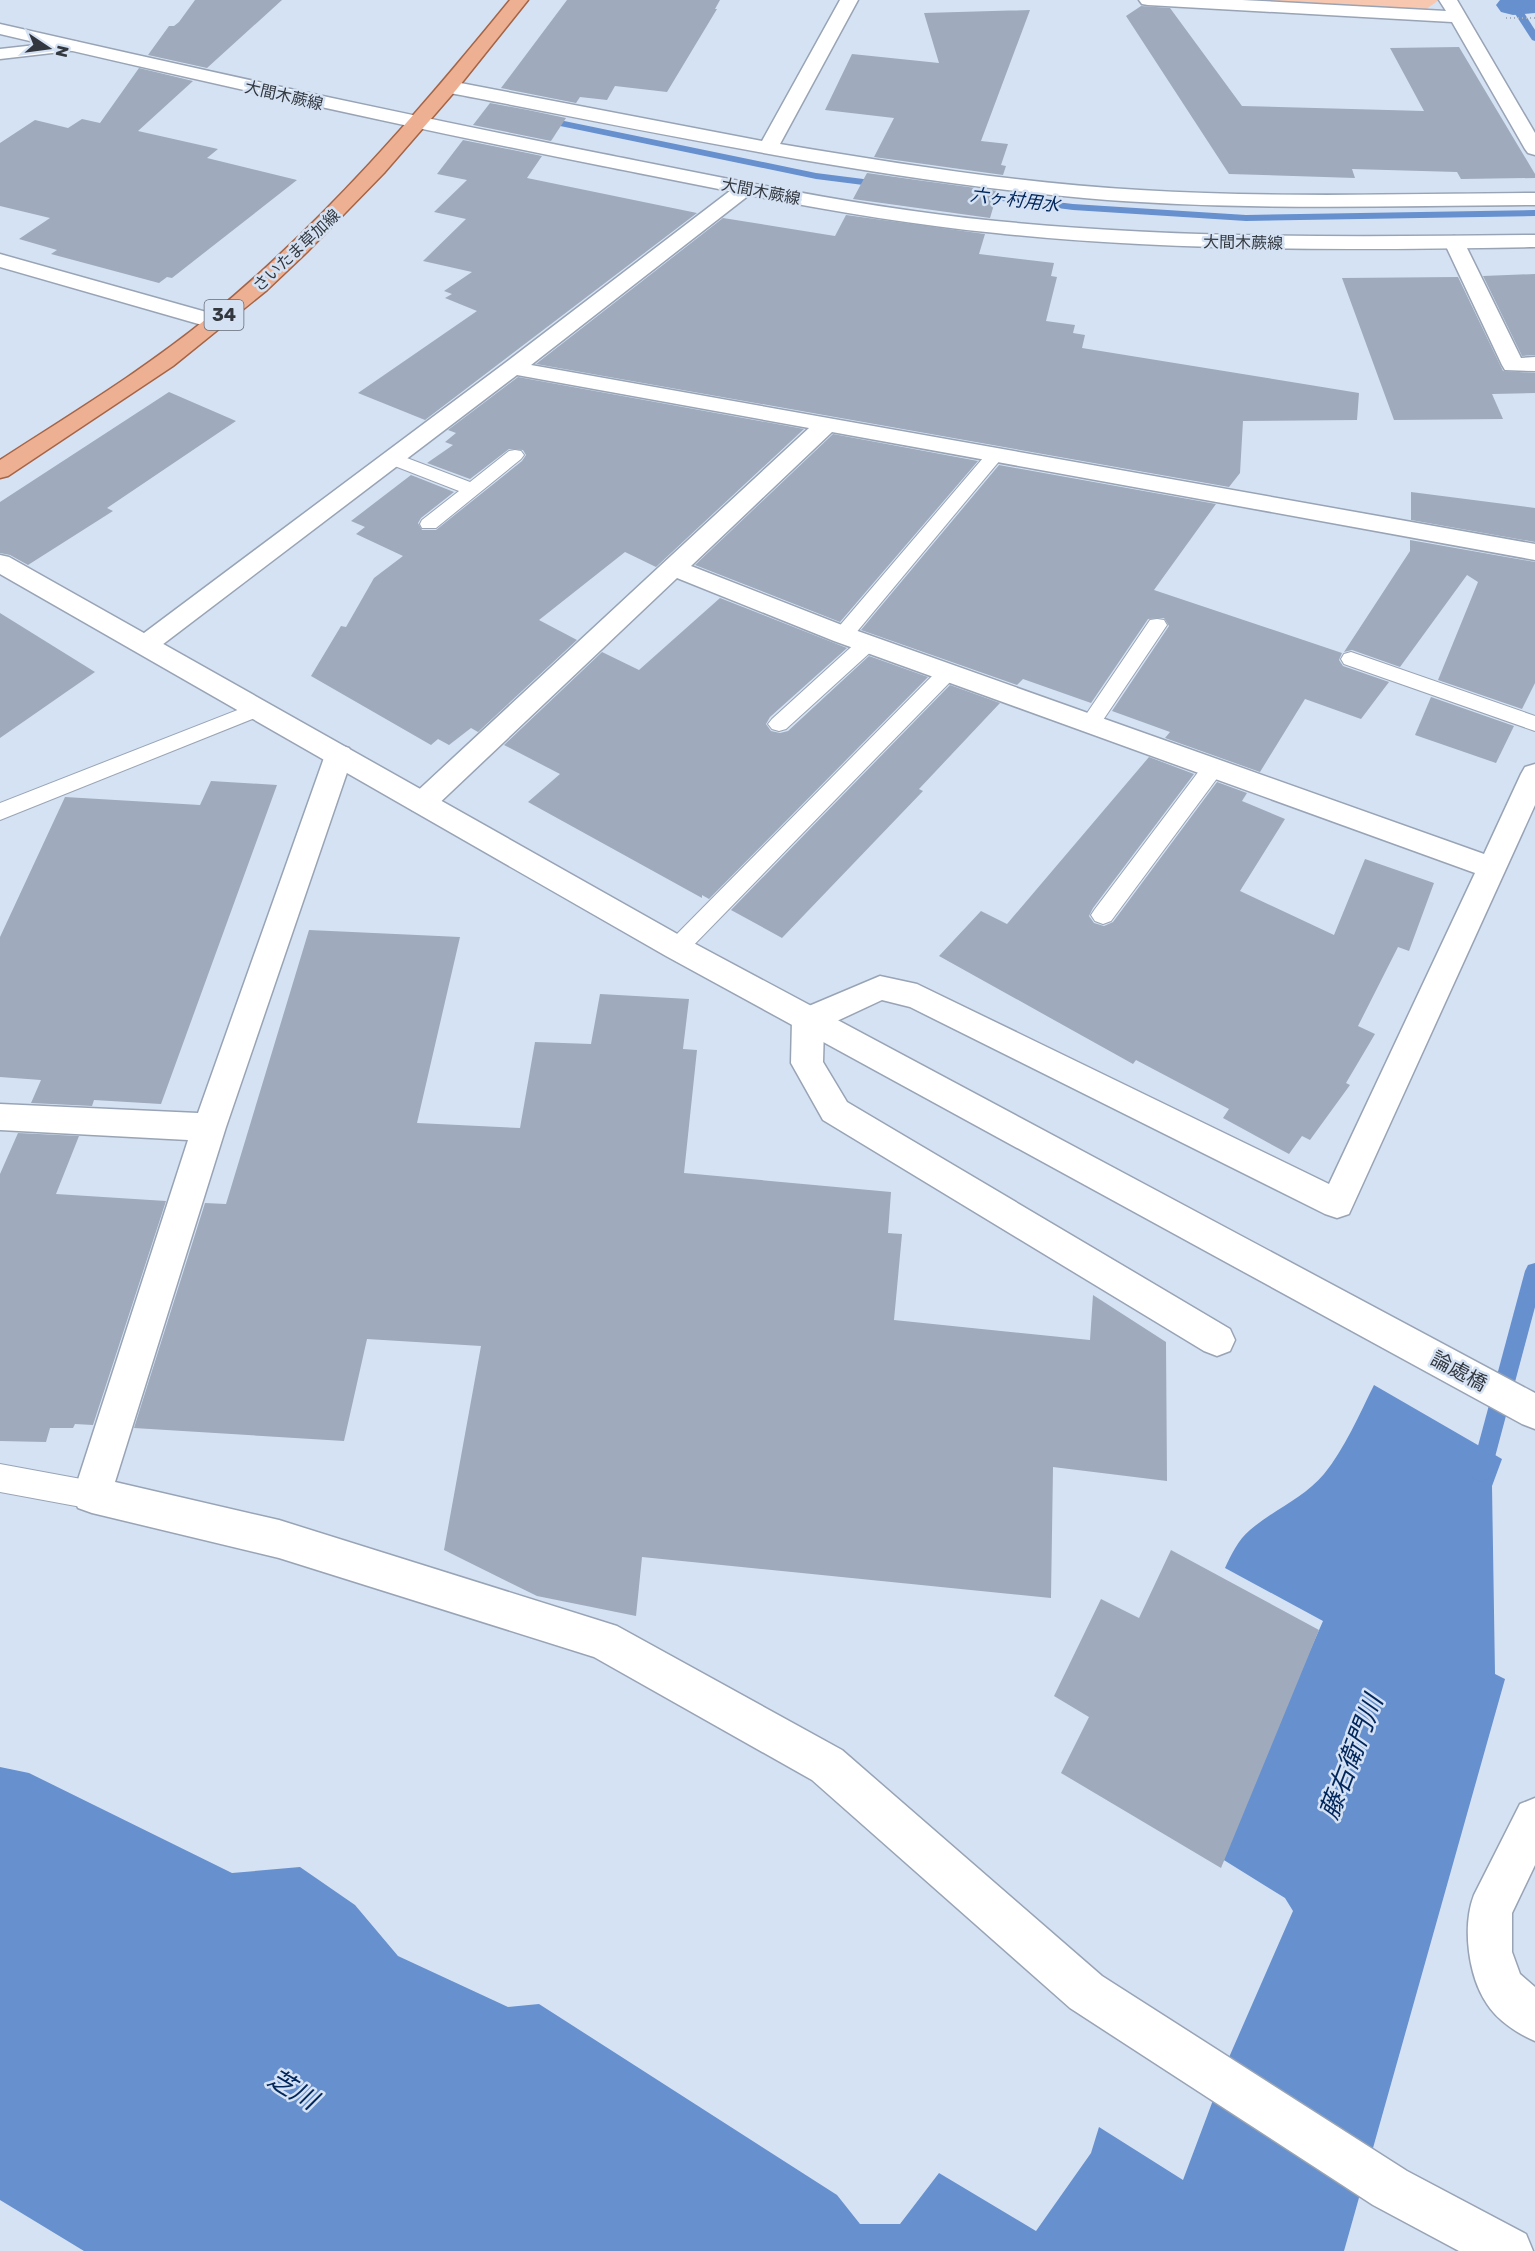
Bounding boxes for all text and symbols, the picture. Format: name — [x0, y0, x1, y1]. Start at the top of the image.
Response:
north arrow — [18, 18, 78, 78]
text: N — [52, 44, 73, 59]
street label: 大間木蕨線 — [243, 77, 325, 114]
street label: 大間木蕨線 — [720, 175, 802, 208]
water label: 六ヶ村用水 — [969, 184, 1063, 217]
street label: さいたま草加線 — [249, 205, 344, 295]
street label: 大間木蕨線 — [1203, 232, 1283, 253]
road number: 34 — [204, 300, 244, 330]
street label: 論處橋 — [1427, 1346, 1491, 1396]
water label: 藤右衛門川 — [1314, 1688, 1390, 1823]
water label: 芝川 — [262, 2063, 326, 2118]

